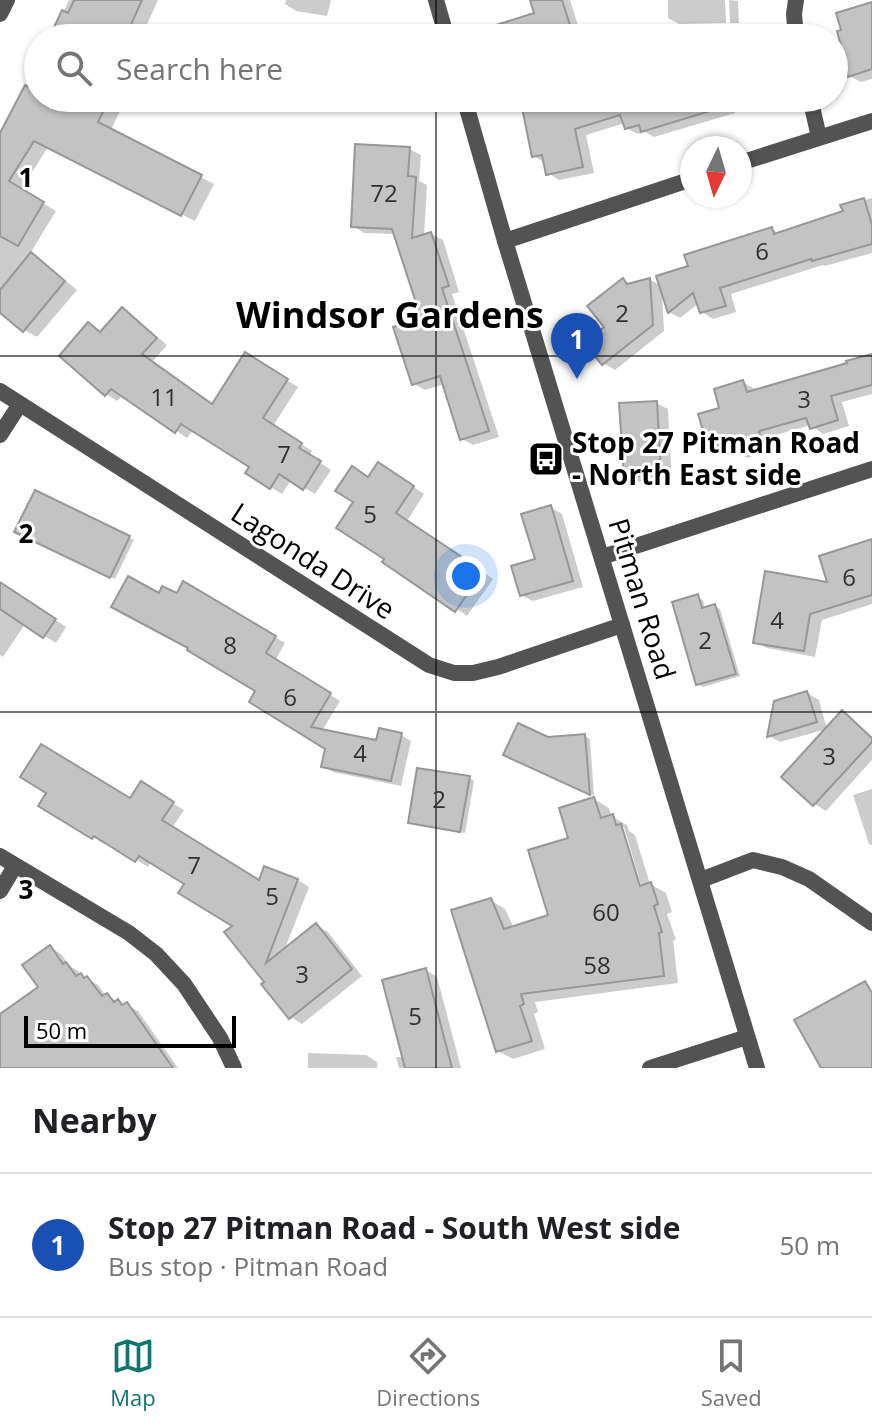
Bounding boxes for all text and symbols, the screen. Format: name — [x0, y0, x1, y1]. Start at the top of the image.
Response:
search box — [24, 24, 848, 112]
icon: search — [52, 46, 96, 90]
text: Search here — [116, 48, 283, 89]
north arrow — [680, 136, 752, 208]
text: 1 — [19, 159, 33, 195]
house number: 72 — [370, 176, 398, 209]
house number: 6 — [755, 234, 769, 267]
district label: Windsor Gardens — [236, 290, 544, 339]
house number: 2 — [615, 296, 629, 329]
pin: 1 — [551, 313, 603, 379]
house number: 11 — [150, 380, 178, 413]
house number: 3 — [797, 382, 811, 415]
place label: Stop 27 Pitman Road - North East side — [572, 423, 860, 493]
house number: 7 — [277, 437, 291, 470]
bus stop icon: Stop 27 Pitman Road - North East side — [527, 440, 565, 478]
street label: Lagonda Drive — [224, 493, 403, 627]
house number: 5 — [363, 497, 377, 530]
street label: Pitman Road — [600, 513, 685, 684]
text: 2 — [19, 515, 34, 551]
your location — [446, 556, 486, 596]
house number: 6 — [842, 560, 856, 593]
house number: 4 — [770, 603, 784, 636]
house number: 2 — [698, 623, 712, 656]
house number: 8 — [223, 628, 237, 661]
house number: 6 — [283, 680, 297, 713]
house number: 4 — [353, 736, 367, 769]
house number: 3 — [822, 739, 836, 772]
house number: 2 — [432, 782, 446, 815]
house number: 7 — [187, 848, 201, 881]
text: 3 — [19, 871, 33, 907]
house number: 5 — [265, 879, 279, 912]
house number: 60 — [592, 895, 620, 928]
house number: 58 — [583, 948, 611, 981]
house number: 3 — [295, 957, 309, 990]
house number: 5 — [408, 999, 422, 1032]
scale bar — [24, 1012, 236, 1048]
text: 50 m — [36, 1015, 87, 1045]
text: Nearby — [32, 1097, 157, 1143]
text: Stop 27 Pitman Road - South West side — [108, 1207, 680, 1248]
text: 1 — [51, 1227, 65, 1263]
text: 50 m — [779, 1227, 840, 1263]
text: Bus stop · Pitman Road — [108, 1248, 388, 1284]
tab: Map — [110, 1334, 156, 1412]
tab: Directions — [376, 1334, 480, 1412]
tab: Saved — [701, 1334, 762, 1412]

